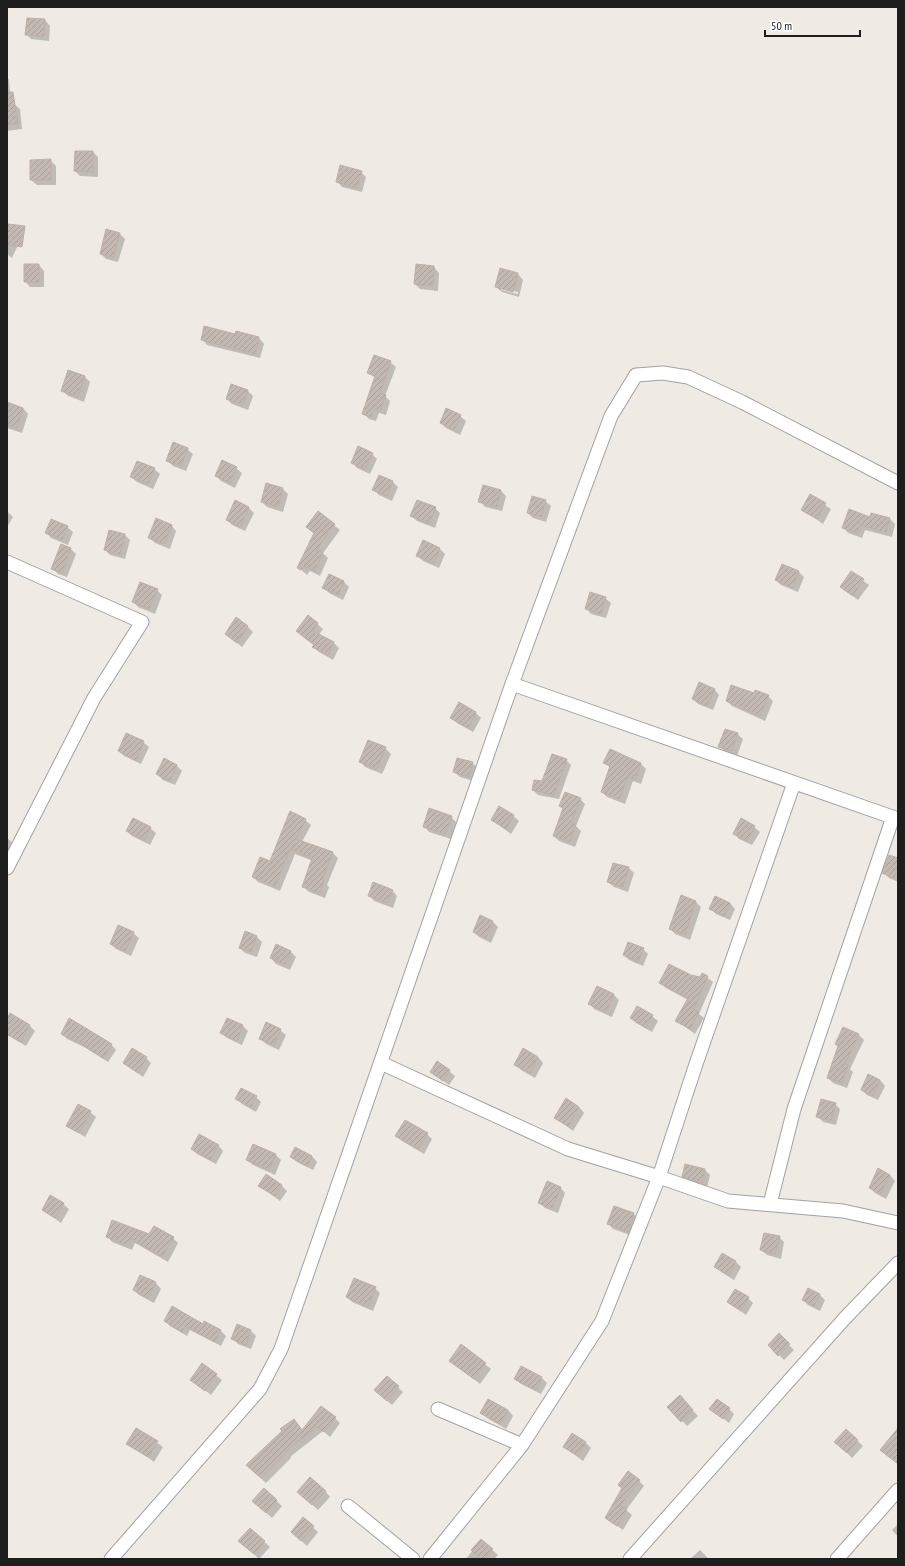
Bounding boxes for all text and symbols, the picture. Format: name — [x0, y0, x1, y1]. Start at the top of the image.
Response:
scale bar — [765, 12, 860, 38]
text: 50 m — [771, 18, 792, 33]

